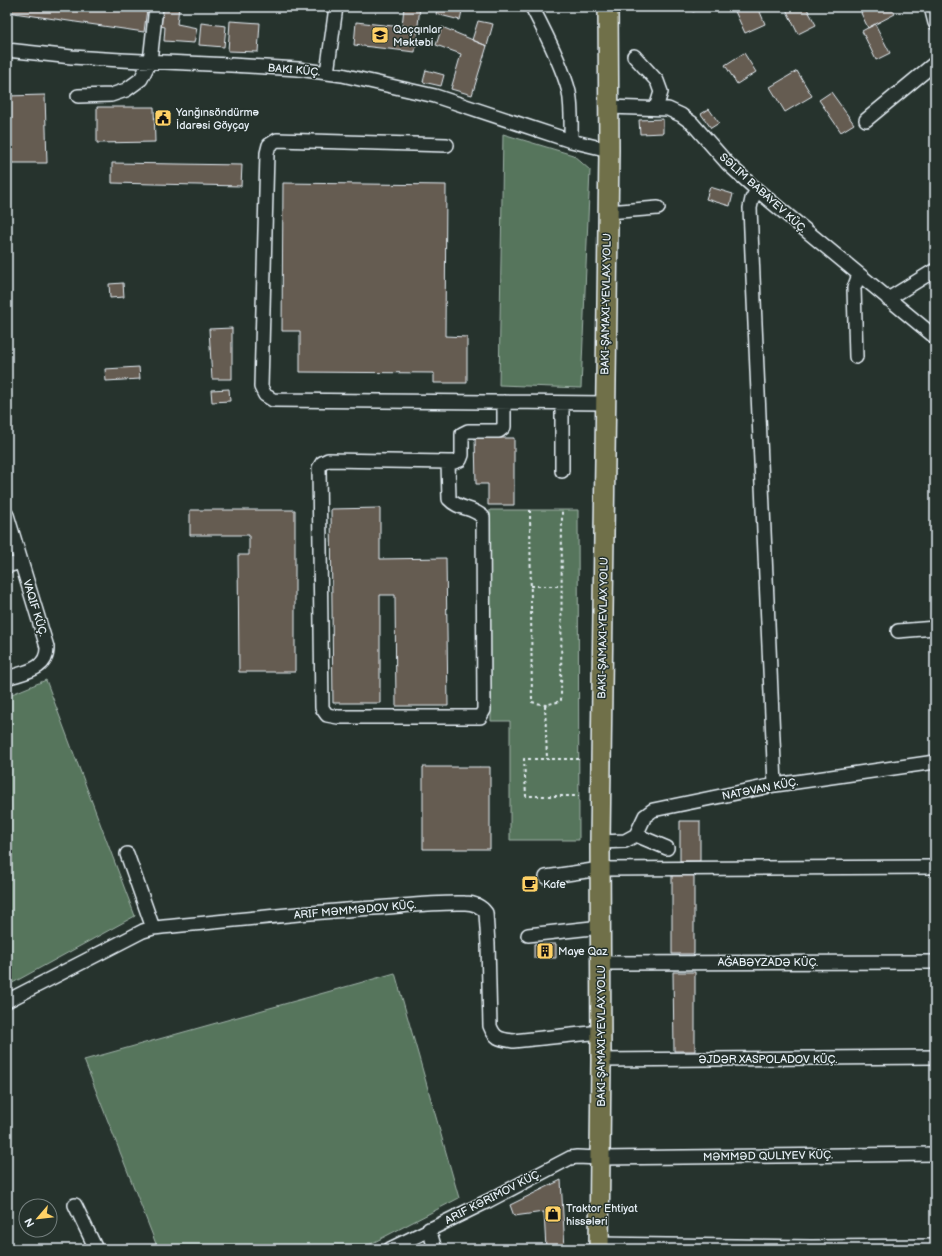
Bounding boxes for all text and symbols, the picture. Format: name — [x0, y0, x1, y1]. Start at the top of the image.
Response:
place label: Qaçqınlar Məktəbi — [393, 23, 442, 49]
school or university icon: Qaçqınlar Məktəbi — [370, 25, 390, 45]
street label: BAKI KÜÇ. — [267, 60, 321, 79]
place label: Yanğınsöndürmə İdarəsi Göyçay — [175, 106, 259, 132]
public building icon: Yanğınsöndürmə İdarəsi Göyçay — [153, 108, 173, 128]
street label: SƏLIM BABAYEV KÜÇ. — [717, 150, 810, 236]
street label: BAKI-ŞAMAXI-YEVLAX YOLU — [598, 233, 614, 375]
street label: BAKI-ŞAMAXI-YEVLAX YOLU — [595, 557, 611, 699]
street label: VAQIF KÜÇ. — [20, 578, 51, 638]
street label: NATƏVAN KÜÇ. — [721, 774, 799, 803]
cafe icon: Kafe — [520, 874, 540, 894]
place label: Kafe — [543, 878, 566, 891]
street label: ARIF MƏMMƏDOV KÜÇ. — [293, 897, 417, 922]
building icon: Maye Qaz — [535, 941, 555, 961]
place label: Maye Qaz — [558, 945, 608, 958]
street label: AĞABƏYZADƏ KÜÇ. — [718, 955, 818, 969]
street label: BAKI-ŞAMAXI-YEVLAX YOLU — [595, 965, 608, 1107]
street label: ƏJDƏR XASPOLADOV KÜÇ. — [699, 1052, 837, 1066]
street label: MƏMMƏD QULIYEV KÜÇ. — [703, 1147, 833, 1164]
street label: ARIF KƏRIMOV KÜÇ. — [442, 1166, 543, 1227]
north arrow — [18, 1198, 58, 1238]
place label: Traktor Ehtiyat hissələri — [566, 1202, 638, 1228]
shop icon: Traktor Ehtiyat hissələri — [543, 1204, 563, 1224]
text: N — [22, 1216, 37, 1229]

